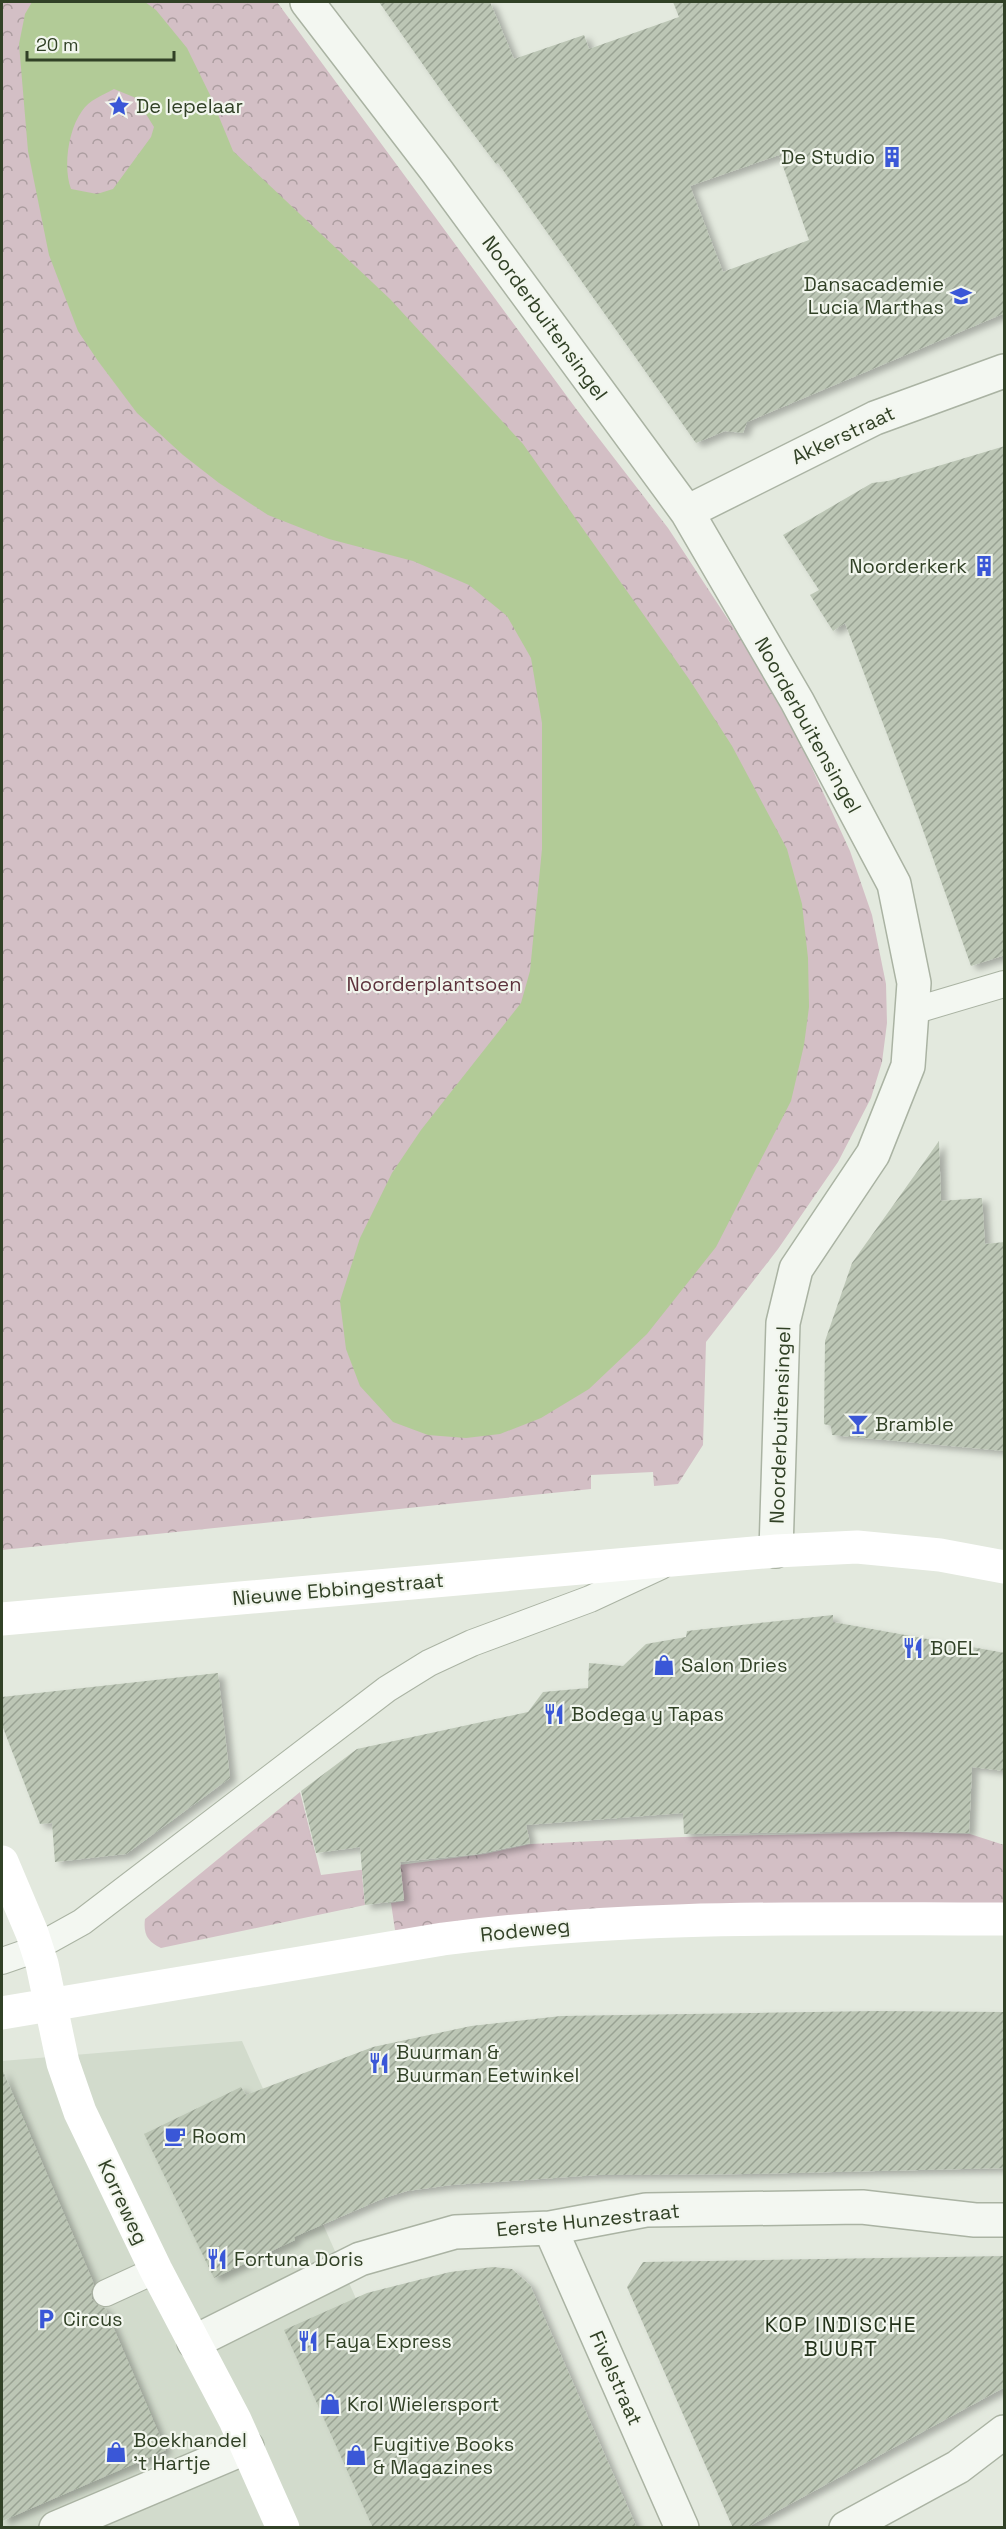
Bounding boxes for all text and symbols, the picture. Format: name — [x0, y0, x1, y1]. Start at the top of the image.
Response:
scale bar — [27, 24, 174, 62]
text: 20 m — [36, 33, 79, 56]
place label: De lepelaar — [136, 93, 243, 119]
place icon: De lepelaar — [107, 94, 131, 118]
place label: De Studio — [781, 144, 875, 170]
building icon: De Studio — [880, 145, 904, 169]
street label: Noorderbuitensingel — [476, 230, 614, 406]
place label: Dansacademie Lucia Marthas — [803, 271, 944, 320]
school or university icon: Dansacademie Lucia Marthas — [949, 284, 973, 308]
street label: Akkerstraat — [787, 400, 899, 470]
place label: Noorderkerk — [849, 553, 967, 579]
building icon: Noorderkerk — [972, 554, 996, 578]
street label: Noorderbuitensingel — [749, 632, 867, 818]
park label: Noorderplantsoen — [347, 971, 521, 997]
street label: Noorderbuitensingel — [764, 1326, 796, 1524]
place label: Bramble — [875, 1411, 954, 1437]
bar icon: Bramble — [846, 1412, 870, 1436]
street label: Nieuwe Ebbingestraat — [231, 1567, 445, 1611]
place label: BOEL — [930, 1635, 979, 1661]
restaurant icon: BOEL — [901, 1636, 925, 1660]
place label: Salon Dries — [681, 1652, 788, 1678]
shop icon: Salon Dries — [652, 1653, 676, 1677]
place label: Bodega y Tapas — [571, 1701, 724, 1727]
restaurant icon: Bodega y Tapas — [542, 1702, 566, 1726]
street label: Rodeweg — [479, 1912, 571, 1948]
place label: Buurman & Buurman Eetwinkel — [396, 2039, 579, 2088]
restaurant icon: Buurman & Buurman Eetwinkel — [367, 2051, 391, 2075]
place label: Room — [192, 2123, 247, 2149]
cafe icon: Room — [163, 2124, 187, 2148]
street label: Korreweg — [92, 2155, 154, 2249]
street label: Eerste Hunzestraat — [495, 2197, 681, 2243]
place label: Fortuna Doris — [234, 2246, 364, 2272]
restaurant icon: Fortuna Doris — [205, 2247, 229, 2271]
place label: Circus — [63, 2306, 123, 2332]
parking icon: Circus — [34, 2307, 58, 2331]
district label: KOP INDISCHE BUURT — [765, 2311, 917, 2362]
street label: Fivelstraat — [584, 2327, 648, 2429]
place label: Faya Express — [325, 2328, 452, 2354]
restaurant icon: Faya Express — [296, 2329, 320, 2353]
place label: Krol Wielersport — [347, 2391, 499, 2417]
shop icon: Krol Wielersport — [318, 2392, 342, 2416]
place label: Boekhandel 't Hartje — [133, 2427, 247, 2476]
place label: Fugitive Books & Magazines — [373, 2431, 514, 2480]
shop icon: Boekhandel 't Hartje — [104, 2440, 128, 2464]
shop icon: Fugitive Books & Magazines — [344, 2443, 368, 2467]

